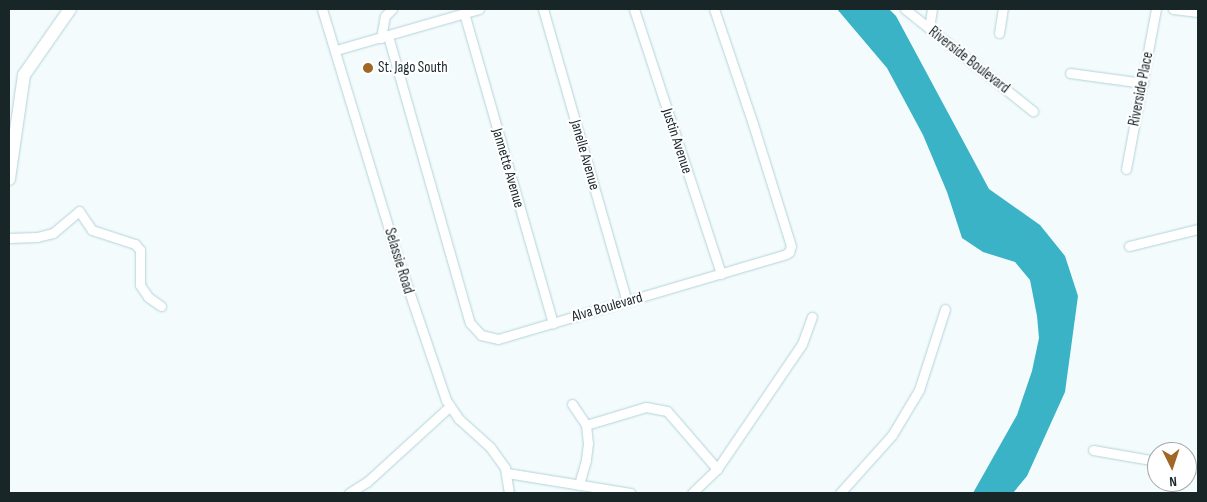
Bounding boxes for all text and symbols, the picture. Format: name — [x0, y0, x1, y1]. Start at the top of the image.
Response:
street label: Riverside Boulevard — [925, 23, 1013, 97]
street label: Riverside Place — [1125, 50, 1157, 128]
place label: St. Jago South — [378, 59, 448, 77]
marker: St. Jago South — [362, 62, 374, 74]
street label: Justin Avenue — [658, 106, 696, 176]
street label: Janelle Avenue — [566, 118, 604, 192]
street label: Jannette Avenue — [488, 126, 528, 210]
street label: Selassie Road — [380, 226, 418, 296]
street label: Alva Boulevard — [570, 288, 644, 326]
north arrow — [1147, 442, 1197, 492]
text: N — [1169, 473, 1177, 490]

